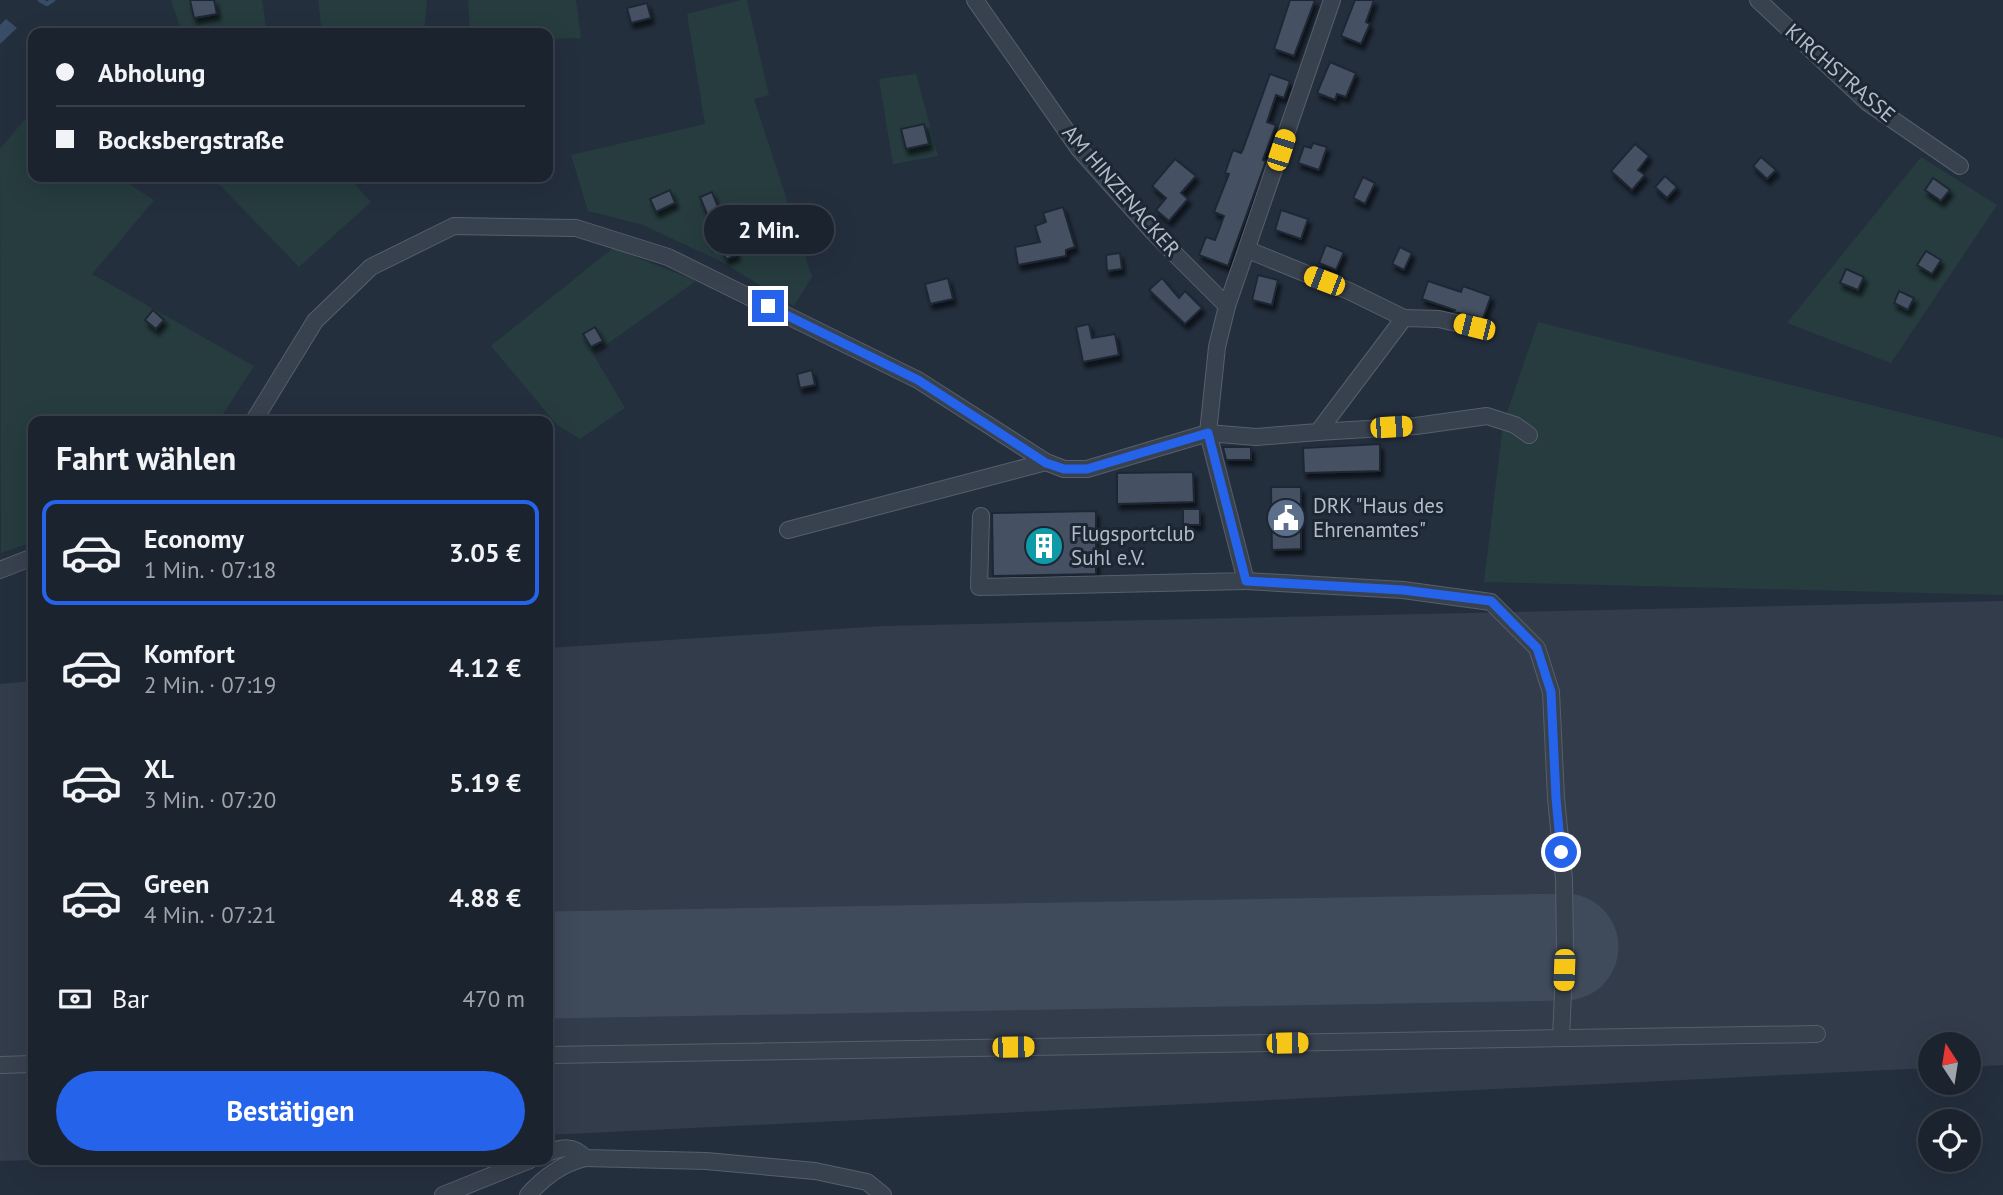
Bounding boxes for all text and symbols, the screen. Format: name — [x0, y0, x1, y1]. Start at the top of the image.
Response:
street label: KIRCHSTRASSE — [1780, 17, 1901, 128]
text: Abholung — [98, 56, 206, 89]
street label: AM HINZENACKER — [1057, 119, 1186, 262]
text: Bocksbergstraße — [98, 123, 284, 156]
car — [1265, 127, 1298, 173]
callout: 2 Min. — [703, 204, 833, 254]
text: 2 Min. — [738, 215, 800, 244]
car — [1301, 264, 1348, 298]
route end — [752, 290, 784, 322]
car — [1452, 312, 1497, 342]
car — [1370, 415, 1413, 439]
text: Fahrt wählen — [56, 437, 236, 479]
place label: DRK "Haus des Ehrenamtes" — [1313, 492, 1444, 543]
public building icon: DRK "Haus des Ehrenamtes" — [1265, 497, 1307, 539]
place label: Flugsportclub Suhl e.V. — [1071, 520, 1195, 571]
icon: car — [60, 521, 123, 584]
text: Economy — [144, 522, 244, 555]
building icon: Flugsportclub Suhl e.V. — [1023, 525, 1065, 567]
text: 3.05 € — [449, 536, 521, 569]
text: 1 Min. · 07:18 — [144, 555, 276, 584]
icon: car — [60, 636, 123, 699]
text: Komfort — [144, 637, 235, 670]
text: 4.12 € — [449, 651, 521, 684]
text: 2 Min. · 07:19 — [144, 670, 276, 699]
icon: car — [60, 751, 123, 814]
text: XL — [144, 752, 174, 785]
text: 5.19 € — [449, 766, 521, 799]
text: 3 Min. · 07:20 — [144, 785, 276, 814]
route start — [1545, 836, 1577, 868]
icon: car — [60, 866, 123, 929]
text: Green — [144, 867, 209, 900]
text: 4.88 € — [449, 881, 521, 914]
text: 4 Min. · 07:21 — [144, 900, 276, 929]
car — [1553, 949, 1576, 991]
icon: cash — [56, 980, 94, 1018]
text: Bar — [112, 982, 149, 1015]
text: 470 m — [463, 984, 525, 1013]
car — [1266, 1032, 1309, 1054]
north arrow — [1918, 1032, 1981, 1096]
map controls — [1918, 1032, 1981, 1172]
car — [992, 1036, 1035, 1058]
button: Bestätigen — [56, 1071, 525, 1151]
button: locate — [1918, 1109, 1981, 1172]

